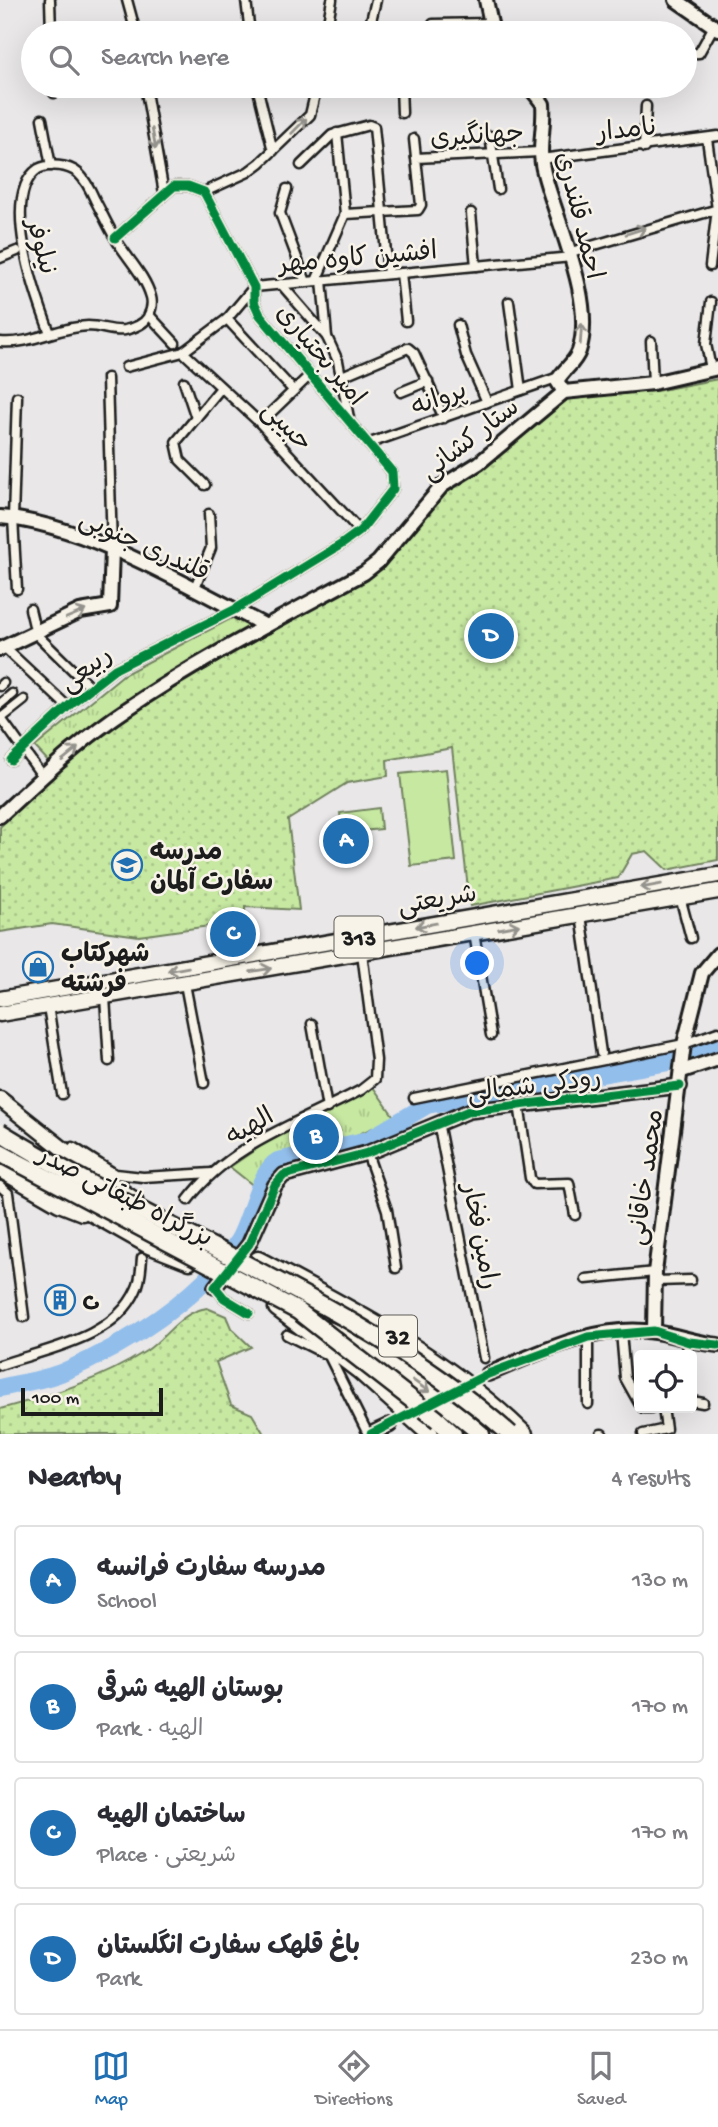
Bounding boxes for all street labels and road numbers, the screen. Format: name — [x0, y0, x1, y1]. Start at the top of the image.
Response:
street label: نامدار — [594, 114, 659, 151]
street label: جهانگیری — [429, 117, 525, 156]
street label: احمد قلندری — [546, 149, 607, 283]
street label: نیلوفر — [16, 214, 61, 278]
street label: افشین کاوه مهر — [276, 238, 439, 283]
street label: امیر بختیاری — [267, 300, 370, 414]
street label: پروانه — [407, 377, 472, 425]
street label: ستار کشانی — [416, 394, 527, 490]
street label: حبیبی — [253, 396, 317, 460]
street label: قلندری جنوبی — [73, 506, 213, 591]
street label: ربیعی — [55, 642, 120, 701]
street label: شریعتی — [396, 880, 480, 925]
road number: 313 — [334, 917, 384, 958]
street label: رودکی شمالی — [466, 1065, 603, 1112]
street label: الهیه — [222, 1103, 281, 1155]
street label: محمد خاقانی — [624, 1107, 673, 1248]
street label: بزرگراه طبقاتی صدر — [29, 1137, 219, 1257]
street label: رامین فخار — [452, 1179, 503, 1293]
road number: 32 — [379, 1316, 417, 1356]

